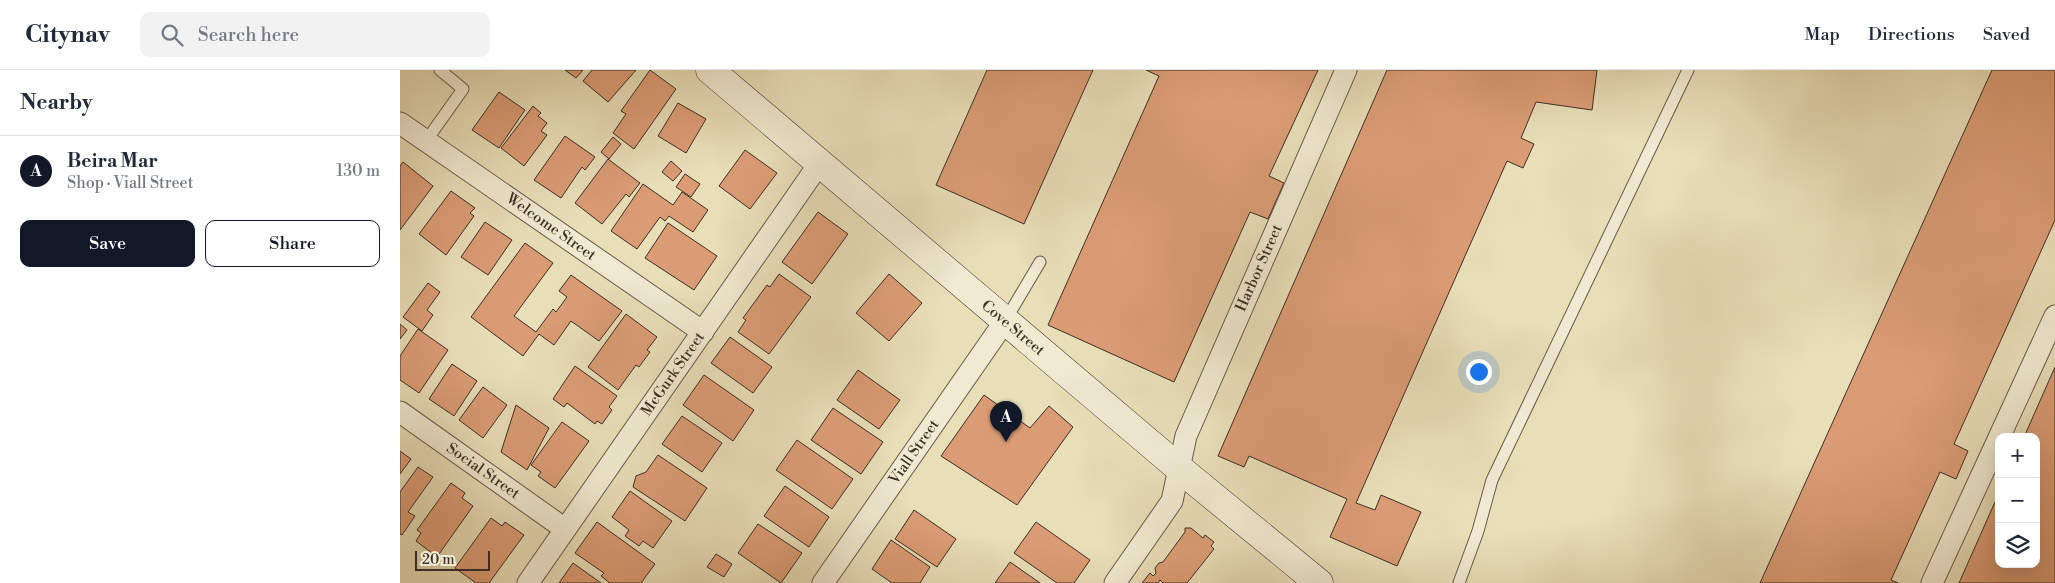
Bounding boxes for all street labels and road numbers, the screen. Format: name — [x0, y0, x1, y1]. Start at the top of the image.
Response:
street label: Welcome Street — [502, 188, 600, 265]
street label: Harbor Street — [1231, 221, 1287, 314]
street label: Cove Street — [977, 296, 1049, 360]
street label: McGurk Street — [637, 328, 709, 420]
street label: Viall Street — [884, 415, 944, 489]
street label: Social Street — [443, 439, 524, 504]

